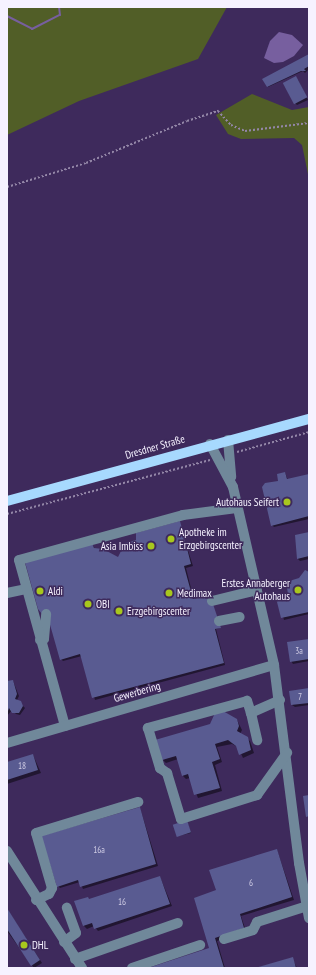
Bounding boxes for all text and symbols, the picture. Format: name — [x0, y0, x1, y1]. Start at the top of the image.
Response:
street label: Dresdner Straße — [124, 432, 186, 462]
place label: Autohaus Seifert — [216, 495, 279, 509]
marker: Autohaus Seifert — [282, 497, 292, 507]
place label: Apotheke im Erzgebirgscenter — [179, 526, 242, 552]
marker: Apotheke im Erzgebirgscenter — [166, 534, 176, 544]
place label: Asia Imbiss — [101, 539, 143, 553]
marker: Asia Imbiss — [146, 541, 156, 551]
place label: Erstes Annaberger Autohaus — [221, 577, 290, 603]
place label: Aldi — [48, 584, 63, 598]
marker: Erstes Annaberger Autohaus — [293, 585, 303, 595]
marker: Aldi — [35, 586, 45, 596]
place label: Medimax — [177, 586, 212, 600]
marker: Medimax — [164, 588, 174, 598]
place label: OBI — [96, 597, 110, 611]
marker: OBI — [83, 599, 93, 609]
place label: Erzgebirgscenter — [127, 604, 190, 618]
marker: Erzgebirgscenter — [114, 606, 124, 616]
house number: 3a — [295, 646, 303, 656]
street label: Gewerbering — [112, 679, 162, 705]
house number: 7 — [298, 692, 302, 702]
house number: 18 — [18, 761, 26, 771]
house number: 16a — [93, 845, 105, 855]
house number: 6 — [249, 878, 253, 888]
house number: 16 — [118, 897, 126, 907]
place label: DHL — [32, 938, 48, 952]
marker: DHL — [19, 940, 29, 950]

